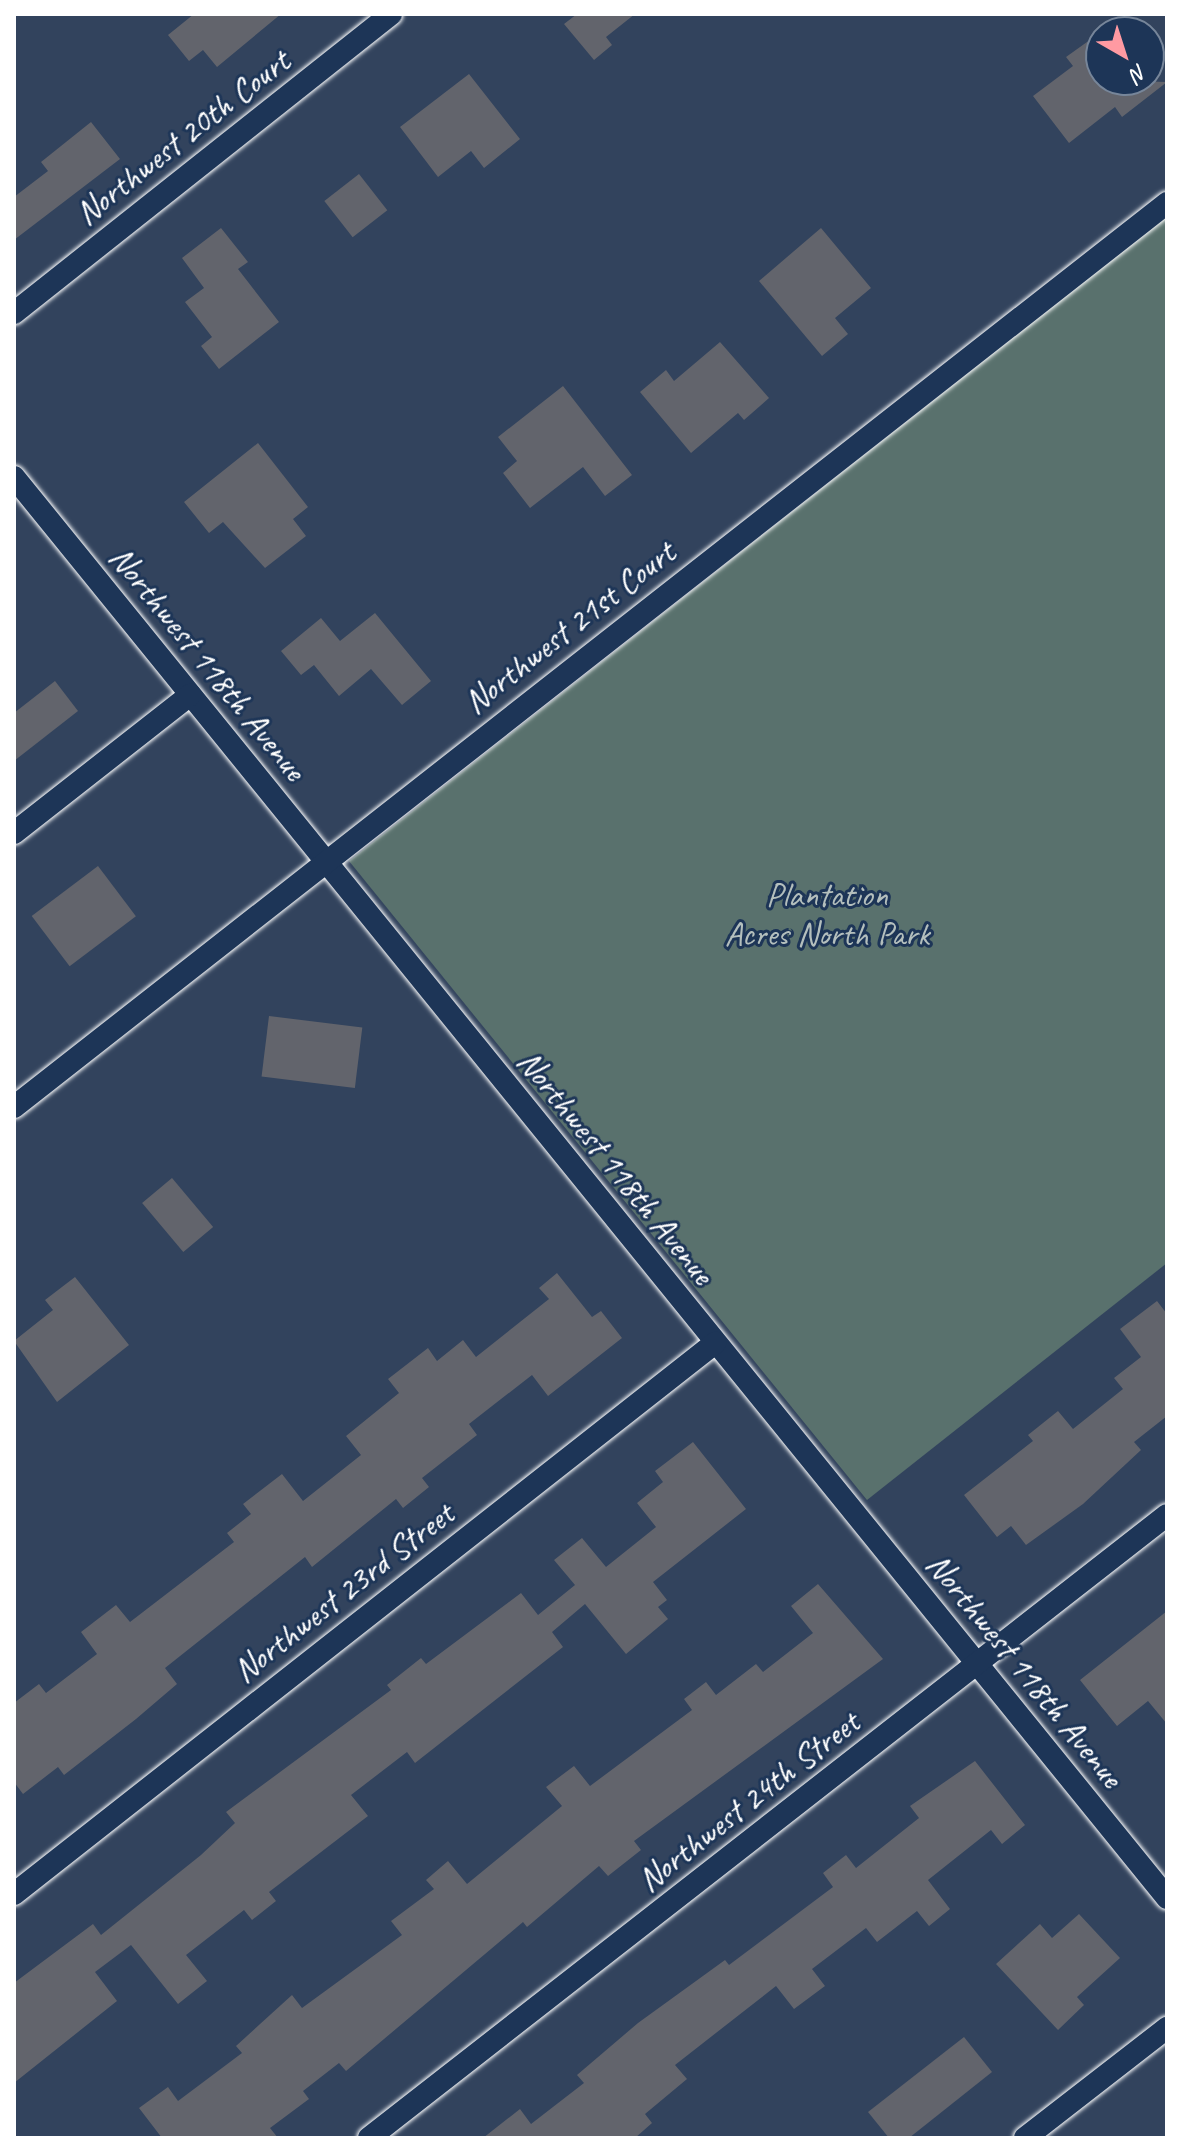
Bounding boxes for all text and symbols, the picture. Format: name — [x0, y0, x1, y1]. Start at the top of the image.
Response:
north arrow — [1085, 16, 1165, 96]
street label: Northwest 20th Court — [67, 41, 297, 233]
text: N — [1125, 58, 1153, 88]
street label: Northwest 21st Court — [455, 532, 683, 722]
street label: Northwest 118th Avenue — [101, 537, 315, 789]
park label: Plantation Acres North Park — [724, 874, 930, 954]
street label: Northwest 118th Avenue — [509, 1041, 723, 1293]
street label: Northwest 23rd Street — [224, 1493, 462, 1691]
street label: Northwest 118th Avenue — [918, 1544, 1132, 1796]
street label: Northwest 24th Street — [629, 1702, 867, 1900]

